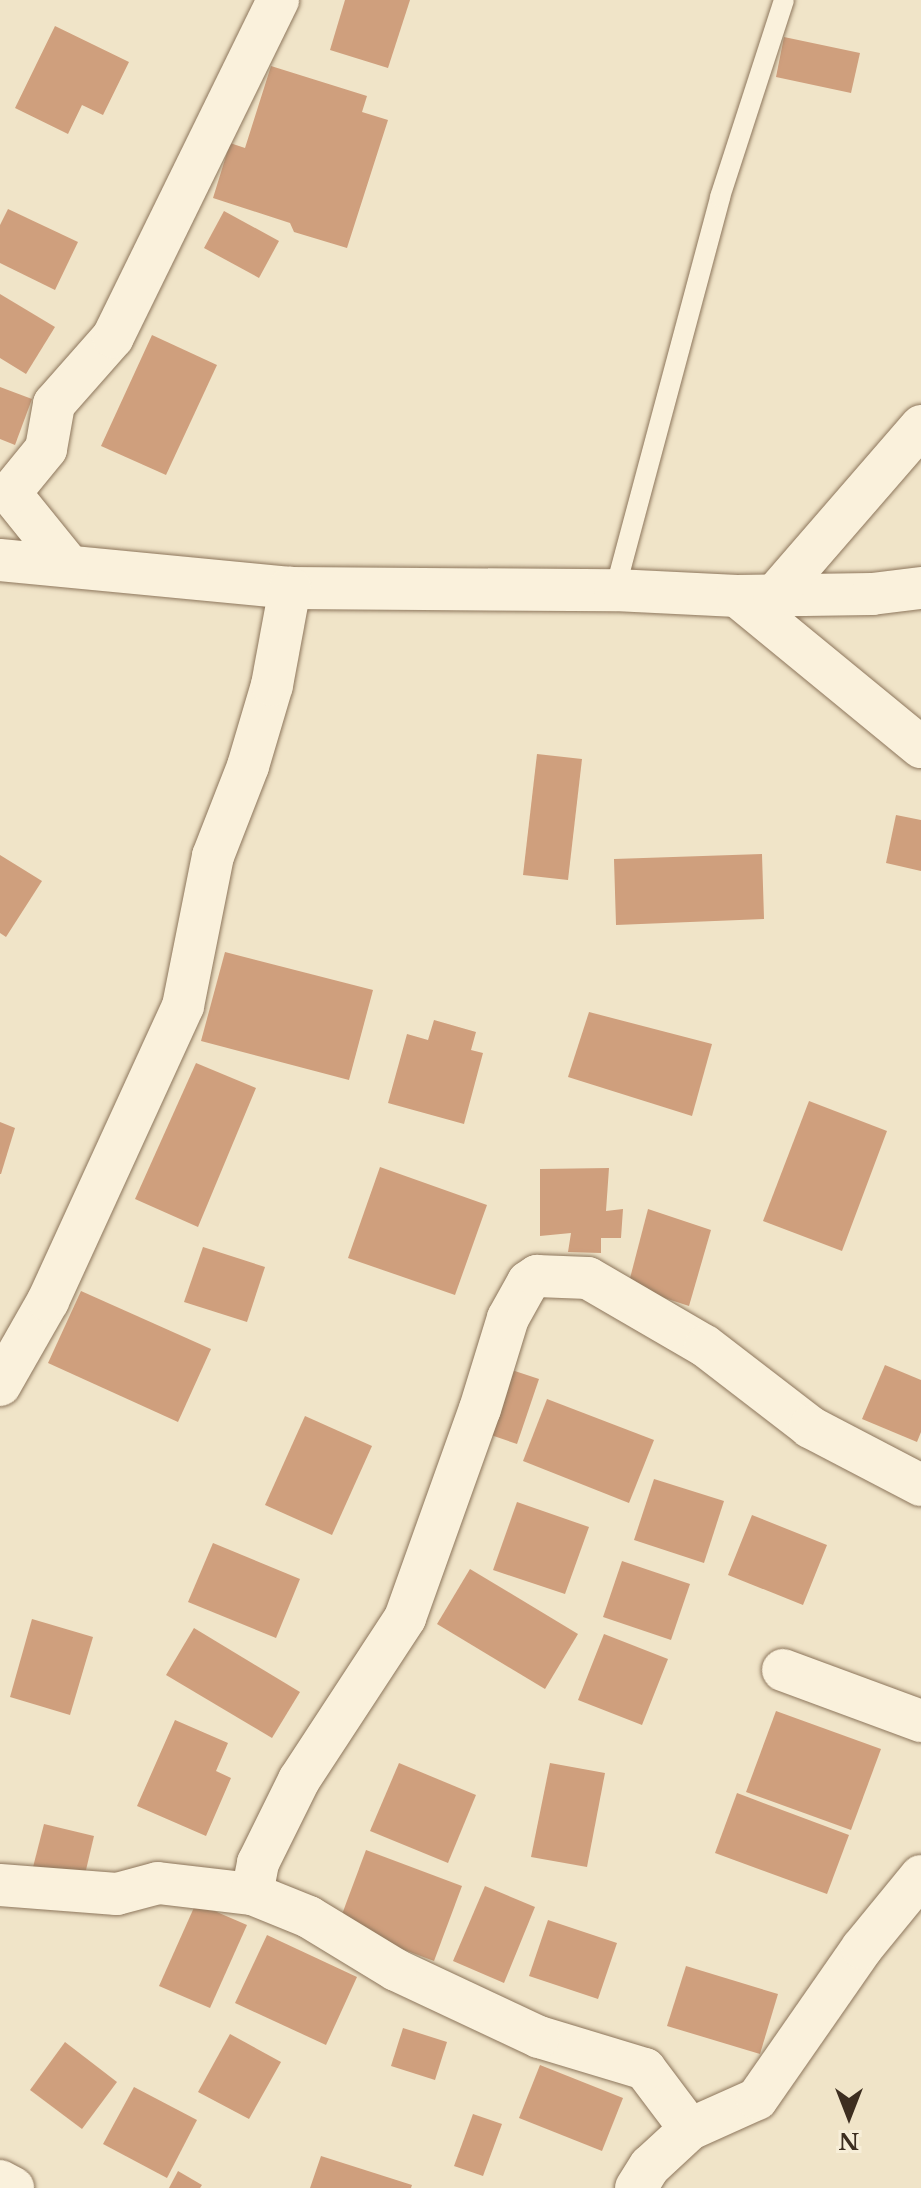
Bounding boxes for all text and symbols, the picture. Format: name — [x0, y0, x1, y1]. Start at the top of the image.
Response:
north arrow — [809, 2076, 889, 2156]
text: N — [839, 2127, 859, 2154]

